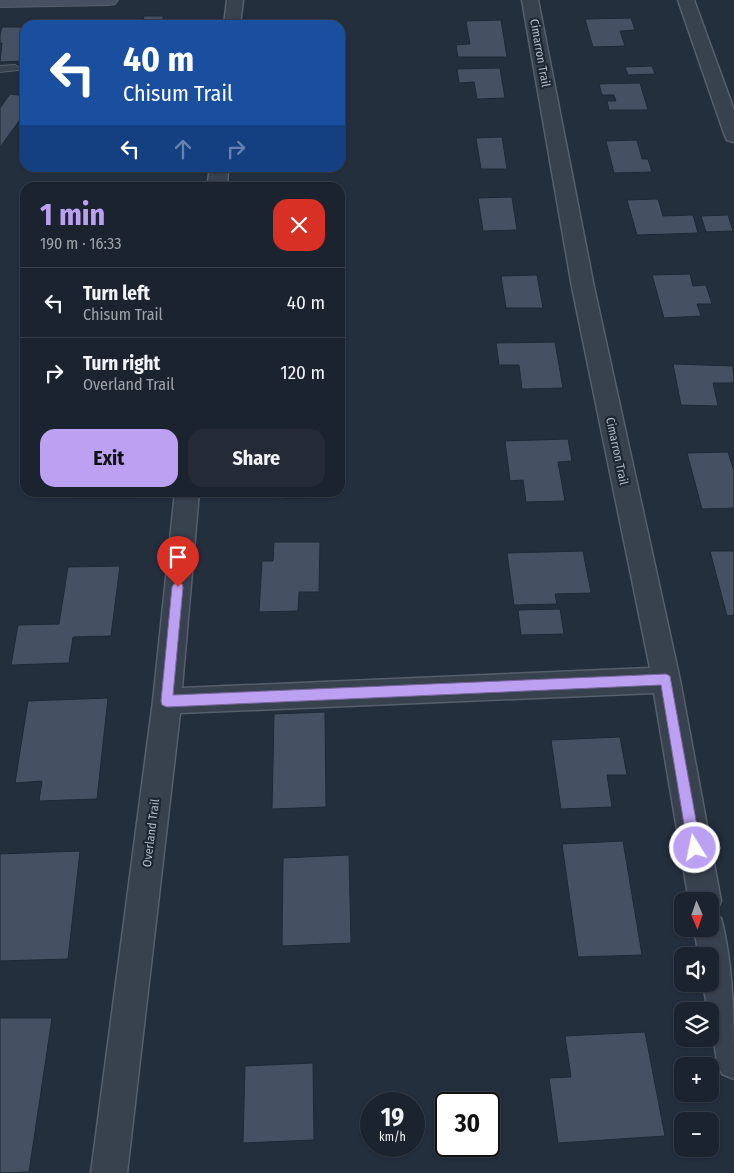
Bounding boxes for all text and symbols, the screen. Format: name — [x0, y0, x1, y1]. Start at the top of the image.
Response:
street label: Cimarron Trail — [527, 18, 553, 88]
text: 40 m — [123, 38, 194, 80]
icon: left — [40, 40, 105, 105]
text: Chisum Trail — [123, 80, 233, 107]
icon: left — [116, 135, 144, 163]
icon: ahead — [169, 135, 197, 163]
icon: right — [222, 135, 250, 163]
text: 1 min — [40, 197, 105, 233]
button: close — [273, 199, 325, 251]
text: 190 m · 16:33 — [40, 234, 121, 253]
text: Turn left — [83, 282, 150, 305]
icon: left — [40, 289, 68, 317]
text: 40 m — [287, 291, 325, 314]
text: Chisum Trail — [83, 305, 163, 324]
text: Turn right — [83, 352, 160, 375]
icon: right — [40, 359, 68, 387]
text: 120 m — [280, 361, 325, 384]
text: Overland Trail — [83, 375, 174, 394]
street label: Cimarron Trail — [603, 416, 631, 486]
button: Exit — [40, 429, 178, 487]
button: Share — [188, 429, 325, 487]
pin — [157, 536, 199, 587]
icon: arrive — [164, 543, 192, 571]
street label: Overland Trail — [140, 798, 162, 868]
position arrow — [668, 821, 720, 873]
north arrow — [674, 892, 719, 938]
map controls — [674, 892, 719, 1157]
button: sound — [674, 947, 719, 992]
button: layers — [674, 1002, 719, 1047]
button: + — [674, 1057, 719, 1102]
speed limit sign: 30 — [435, 1092, 500, 1157]
text: 19 — [381, 1103, 404, 1133]
button: − — [674, 1112, 719, 1157]
text: km/h — [379, 1130, 406, 1144]

